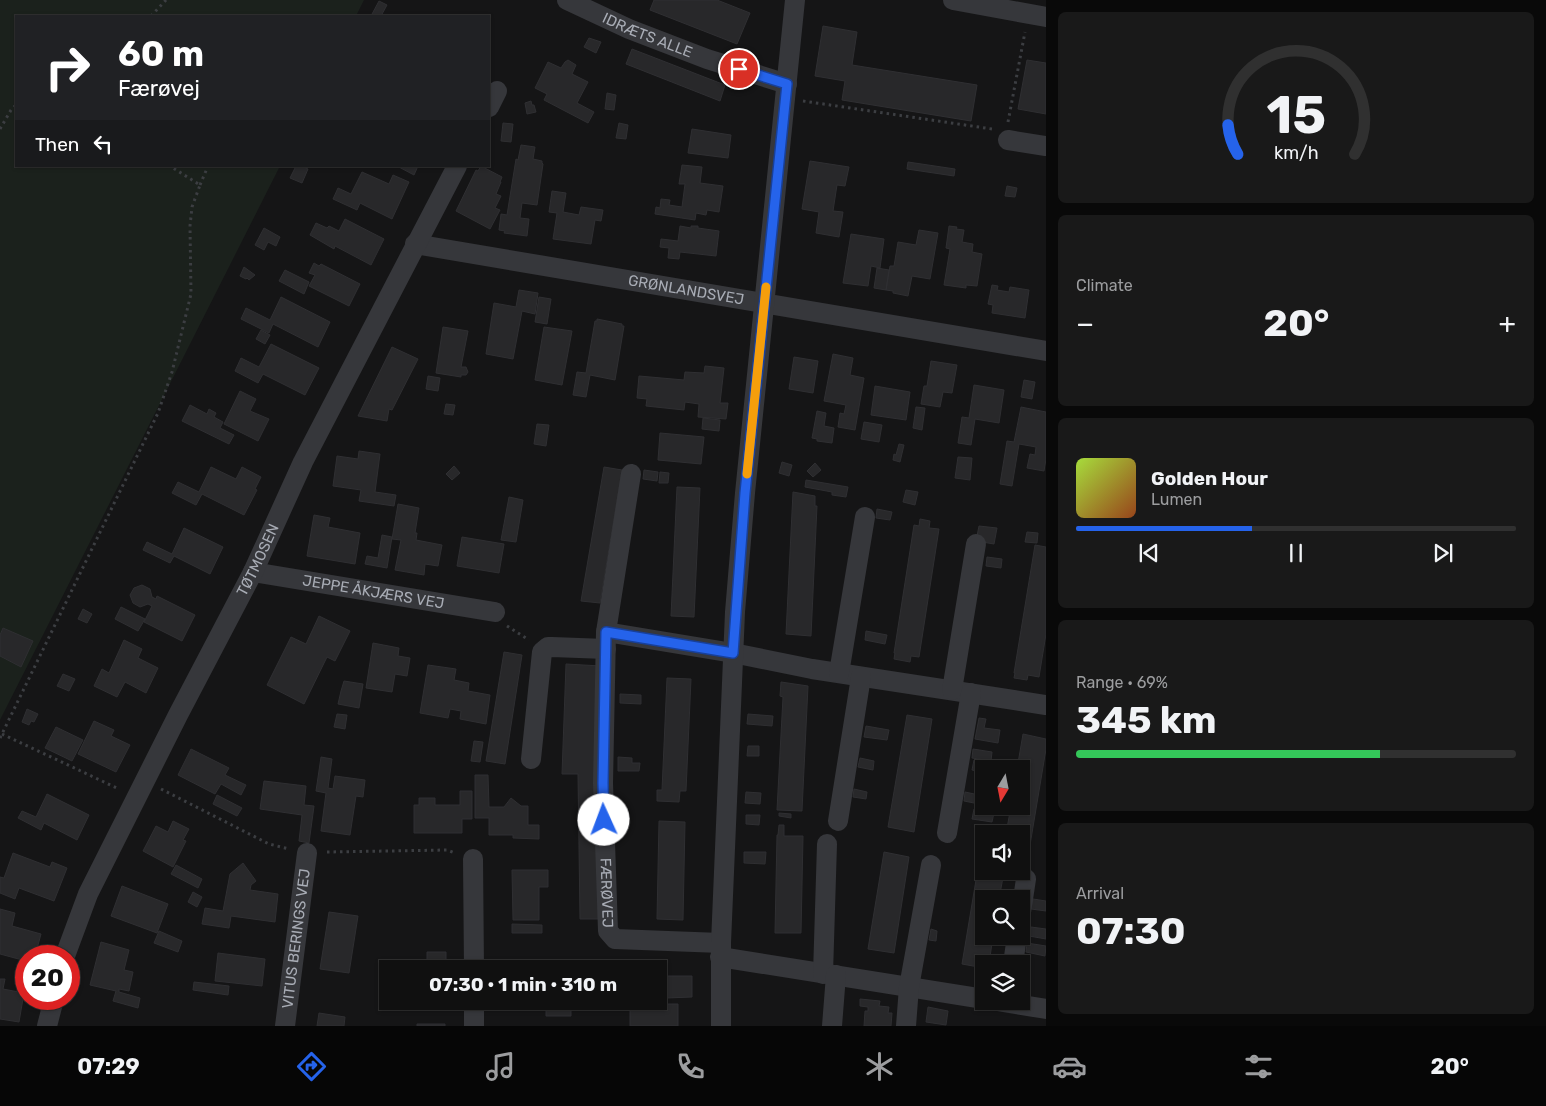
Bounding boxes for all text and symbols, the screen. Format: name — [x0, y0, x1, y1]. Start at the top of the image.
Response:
street label: IDRÆTS ALLE — [600, 9, 695, 62]
text: 60 m — [118, 33, 204, 75]
icon: right — [35, 35, 100, 100]
pin — [718, 48, 760, 90]
icon: arrive — [725, 55, 753, 83]
text: Færøvej — [118, 75, 200, 102]
text: 15 — [1266, 84, 1326, 146]
icon: left — [89, 130, 117, 158]
text: Then — [35, 133, 79, 156]
text: km/h — [1274, 142, 1318, 163]
street label: GRØNLANDSVEJ — [627, 271, 745, 309]
text: Climate — [1076, 276, 1133, 295]
text: 20° — [1263, 300, 1329, 346]
text: − — [1076, 307, 1094, 340]
text: + — [1499, 307, 1516, 340]
text: Golden Hour — [1151, 467, 1268, 490]
text: Lumen — [1151, 490, 1202, 509]
street label: TØTMOSEN — [233, 521, 283, 599]
icon: previous — [1135, 539, 1163, 567]
icon: pause — [1282, 539, 1310, 567]
icon: next — [1429, 539, 1457, 567]
street label: JEPPE ÅKJÆRS VEJ — [301, 571, 446, 612]
text: Range · 69% — [1076, 673, 1168, 692]
text: 345 km — [1076, 697, 1217, 743]
north arrow — [975, 760, 1030, 815]
map controls — [975, 760, 1030, 1010]
position arrow — [577, 793, 629, 845]
button: sound — [975, 825, 1030, 880]
street label: FÆRØVEJ — [597, 858, 617, 928]
street label: VITUS BERINGS VEJ — [278, 868, 314, 1010]
text: Arrival — [1076, 884, 1124, 903]
button: search — [975, 890, 1030, 945]
text: 07:30 — [1076, 908, 1186, 954]
speed limit sign: 20 — [15, 945, 80, 1010]
button: layers — [975, 955, 1030, 1010]
text: 07:30 · 1 min · 310 m — [429, 973, 617, 996]
icon: directions — [294, 1049, 329, 1084]
icon: music — [483, 1049, 518, 1084]
icon: phone — [673, 1049, 708, 1084]
icon: climate — [862, 1049, 897, 1084]
icon: car — [1052, 1049, 1087, 1084]
icon: filters — [1241, 1049, 1276, 1084]
text: 07:29 — [77, 1053, 140, 1080]
text: 20° — [1430, 1053, 1469, 1080]

